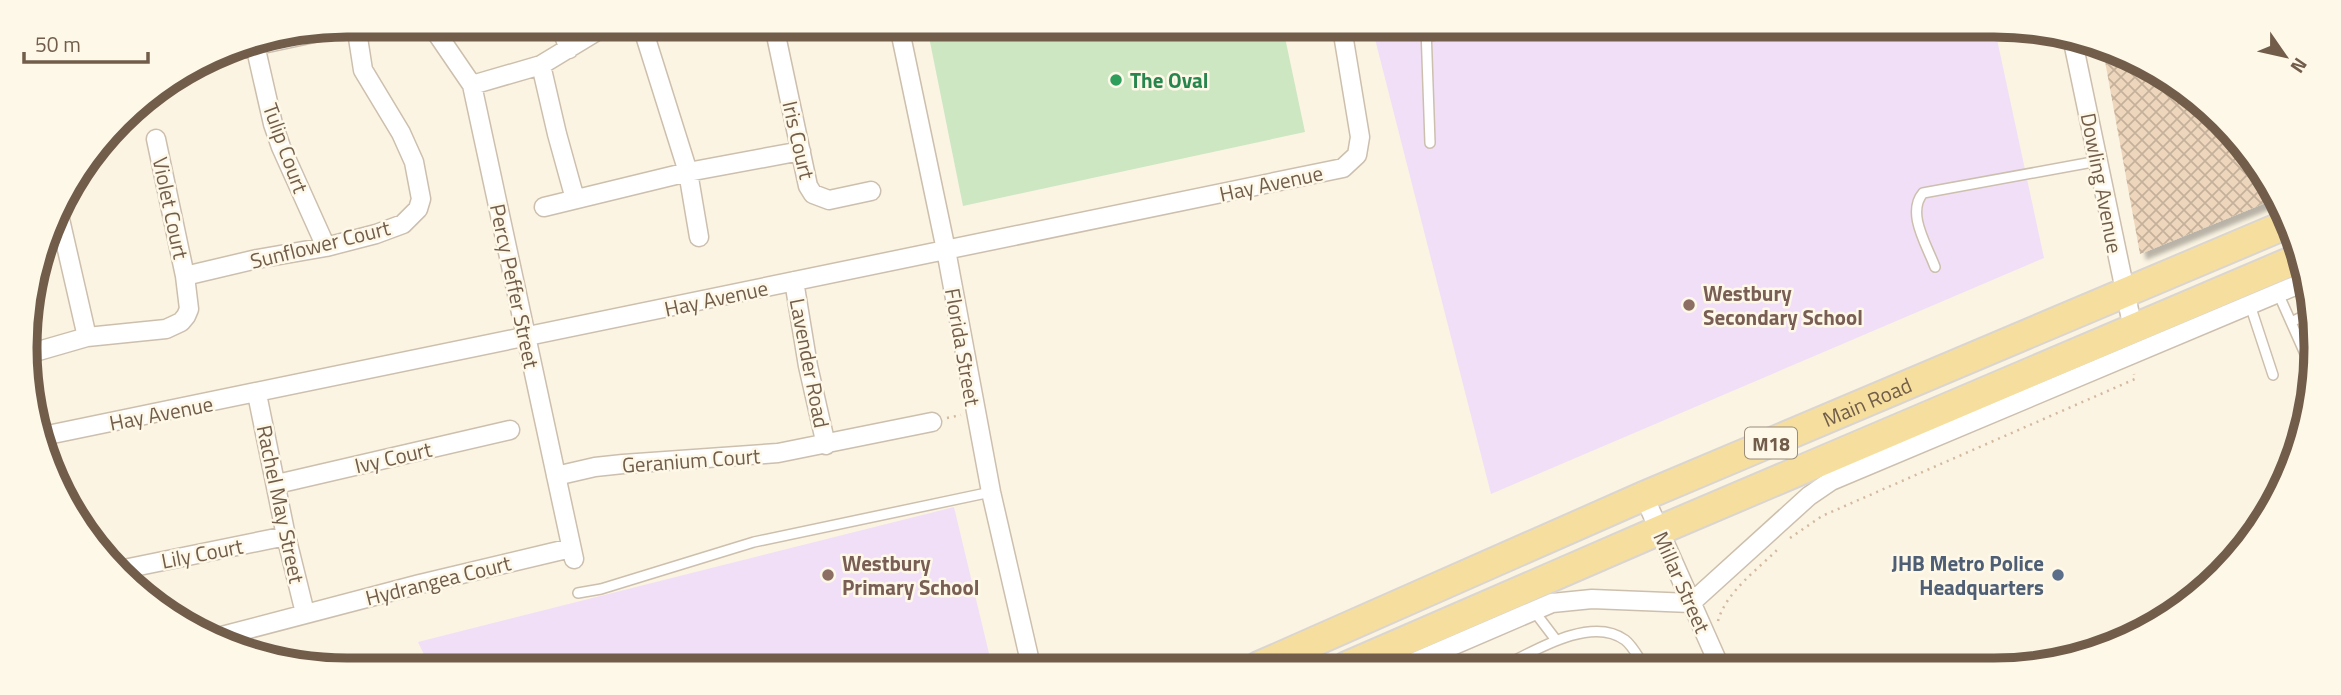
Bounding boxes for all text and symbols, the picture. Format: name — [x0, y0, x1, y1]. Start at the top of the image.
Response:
scale bar — [24, 21, 149, 65]
north arrow — [2250, 21, 2320, 91]
text: 50 m — [35, 28, 81, 60]
text: N — [2284, 52, 2315, 79]
place label: The Oval — [1130, 64, 1208, 96]
marker: The Oval — [1108, 72, 1124, 88]
street label: Iris Court — [774, 98, 824, 183]
street label: Tulip Court — [255, 99, 317, 198]
street label: Dowling Avenue — [2073, 110, 2131, 256]
street label: Violet Court — [145, 154, 198, 262]
street label: Hay Avenue — [1216, 156, 1326, 210]
street label: Percy Peffer Street — [482, 201, 548, 372]
street label: Sunflower Court — [247, 211, 394, 277]
street label: Hay Avenue — [661, 271, 771, 325]
place label: Westbury Secondary School — [1703, 277, 1863, 333]
street label: Florida Street — [937, 286, 989, 409]
street label: Lavender Road — [782, 295, 838, 431]
marker: Westbury Secondary School — [1681, 297, 1697, 313]
street label: Main Road — [1817, 369, 1917, 435]
street label: Hay Avenue — [106, 387, 216, 439]
street label: Rachel May Street — [249, 422, 314, 587]
road number: M18 — [1745, 428, 1797, 458]
street label: Ivy Court — [351, 432, 435, 481]
street label: Geranium Court — [621, 439, 762, 481]
street label: Millar Street — [1645, 526, 1719, 639]
street label: Lily Court — [159, 529, 246, 577]
street label: Hydrangea Court — [362, 546, 515, 614]
place label: Westbury Primary School — [842, 547, 979, 603]
place label: JHB Metro Police Headquarters — [1892, 547, 2044, 603]
marker: Westbury Primary School — [820, 567, 836, 583]
marker: JHB Metro Police Headquarters — [2050, 567, 2066, 583]

